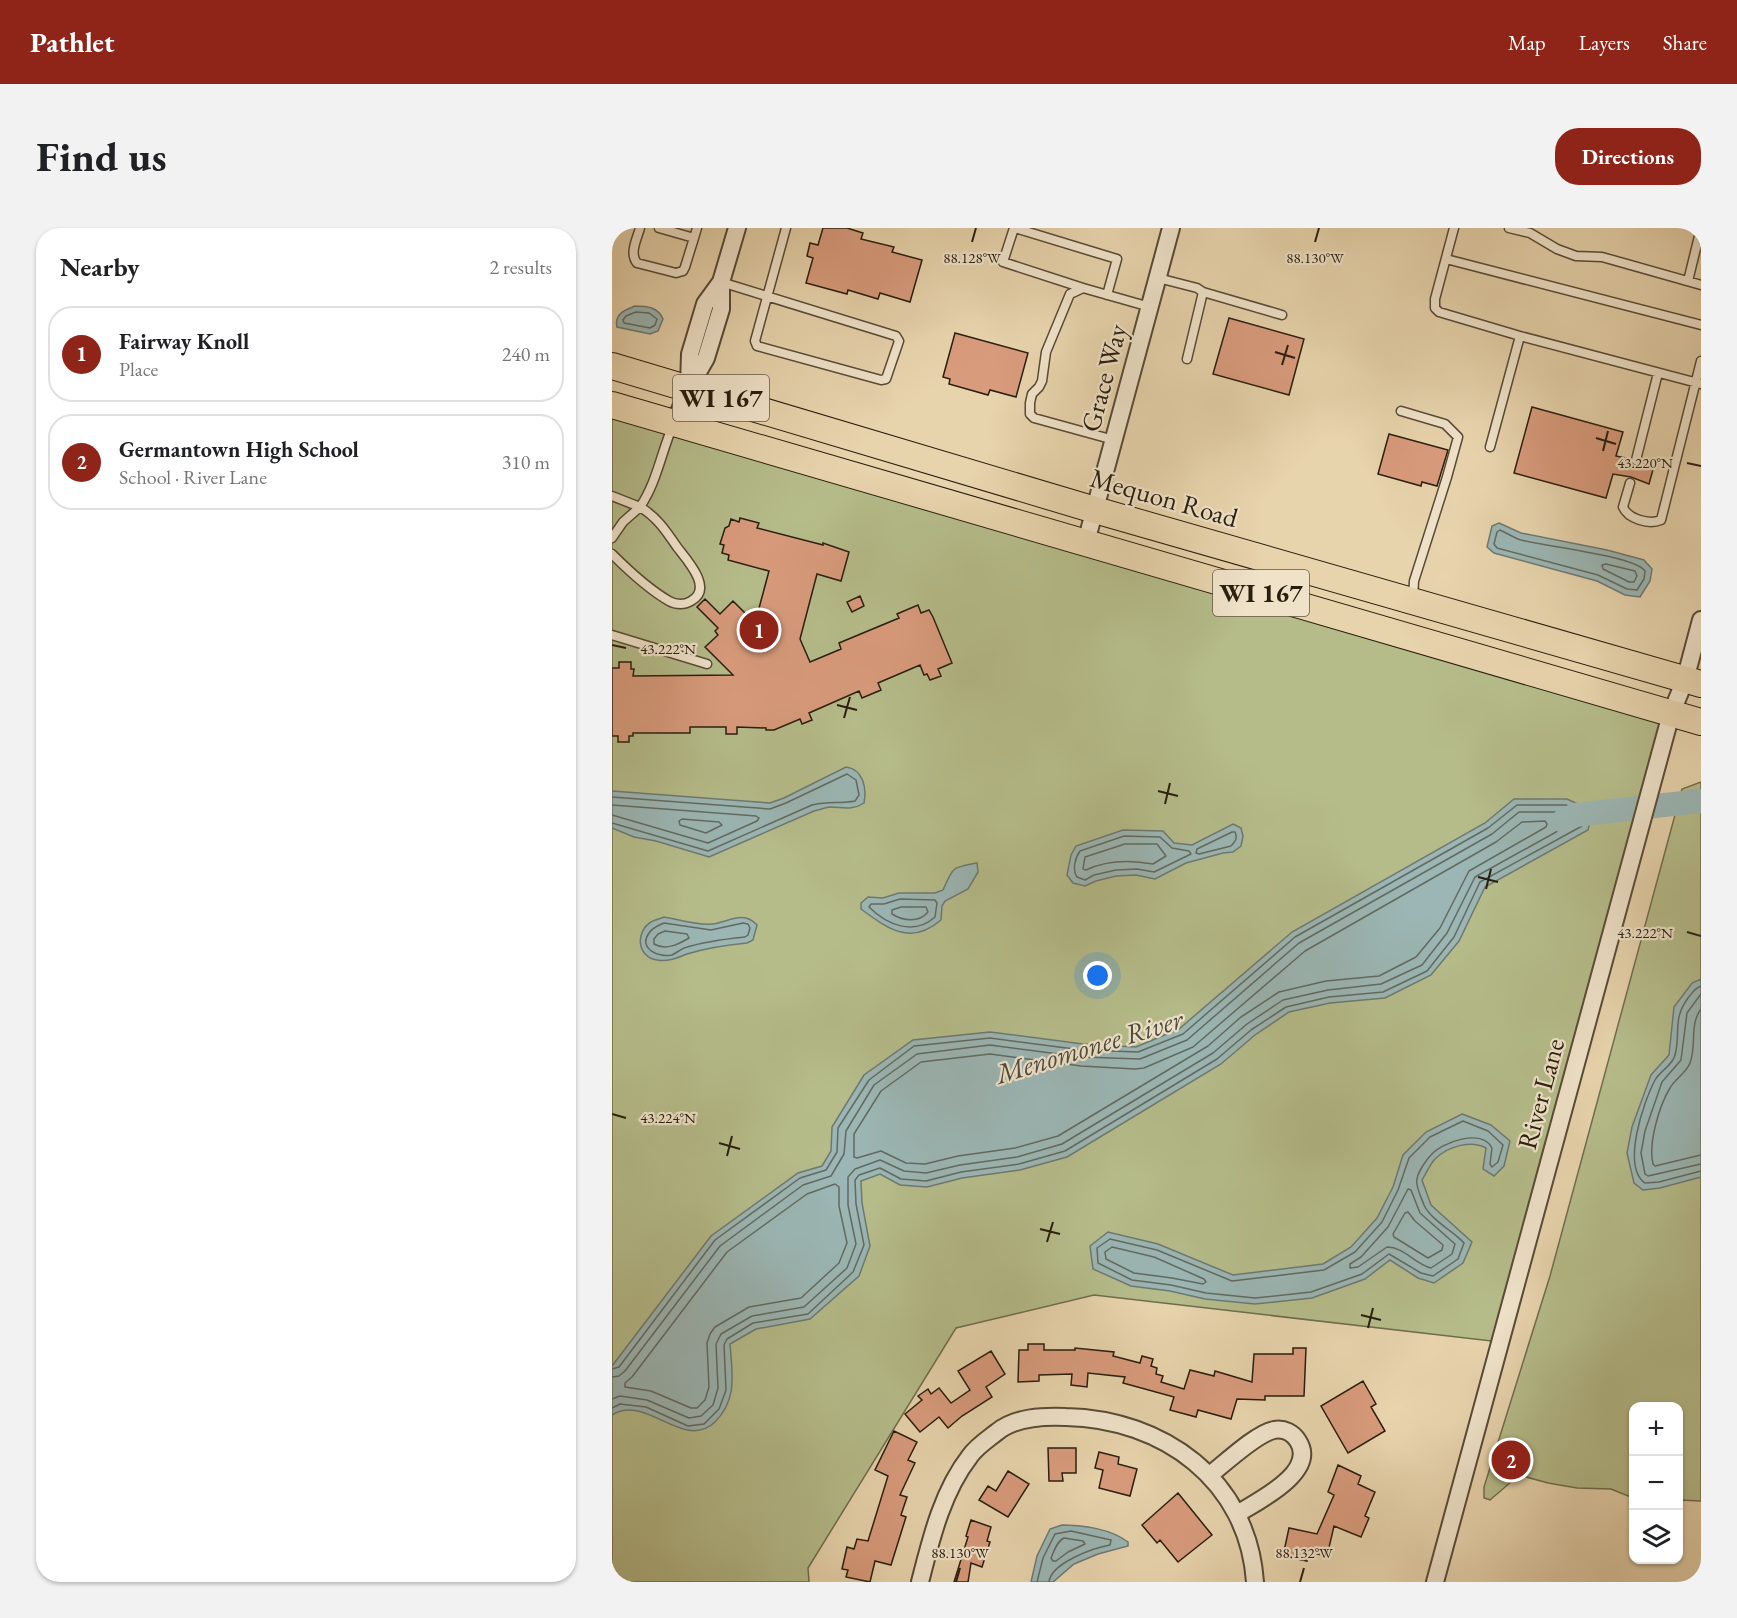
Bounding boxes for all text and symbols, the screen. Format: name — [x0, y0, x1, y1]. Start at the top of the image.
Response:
text: Pathlet — [30, 24, 114, 60]
text: Map — [1508, 29, 1546, 56]
text: Layers — [1579, 29, 1630, 56]
text: Share — [1663, 29, 1707, 56]
button: Directions — [1555, 128, 1701, 185]
text: Find us — [36, 129, 167, 184]
text: 88.128°W — [943, 248, 1001, 267]
text: 88.130°W — [1286, 248, 1344, 267]
text: Nearby — [60, 250, 140, 284]
text: 2 results — [489, 254, 552, 280]
street label: Grace Way — [1072, 320, 1135, 436]
text: Fairway Knoll — [119, 327, 249, 356]
text: 1 — [76, 341, 87, 367]
text: 240 m — [502, 341, 550, 367]
text: Place — [119, 356, 158, 382]
road number: WI 167 — [673, 375, 769, 421]
text: Germantown High School — [119, 435, 359, 464]
text: 2 — [76, 449, 87, 475]
text: 310 m — [502, 449, 550, 475]
text: 43.220°N — [1617, 453, 1673, 472]
street label: Mequon Road — [1086, 460, 1242, 535]
text: School · River Lane — [119, 464, 267, 490]
road number: WI 167 — [1213, 570, 1309, 616]
pin: 1 — [740, 608, 778, 652]
text: 43.222°N — [640, 639, 696, 658]
text: 43.222°N — [1617, 923, 1673, 942]
your location — [1083, 961, 1112, 990]
water label: Menomonee River — [989, 1000, 1188, 1092]
street label: River Lane — [1509, 1035, 1572, 1153]
text: 43.224°N — [640, 1108, 696, 1127]
map controls — [1629, 1402, 1683, 1564]
button: + — [1629, 1402, 1683, 1456]
pin: 2 — [1492, 1438, 1530, 1482]
button: − — [1629, 1456, 1683, 1510]
button: layers — [1629, 1510, 1683, 1564]
text: 88.130°W — [931, 1543, 989, 1562]
text: 88.132°W — [1275, 1543, 1333, 1562]

